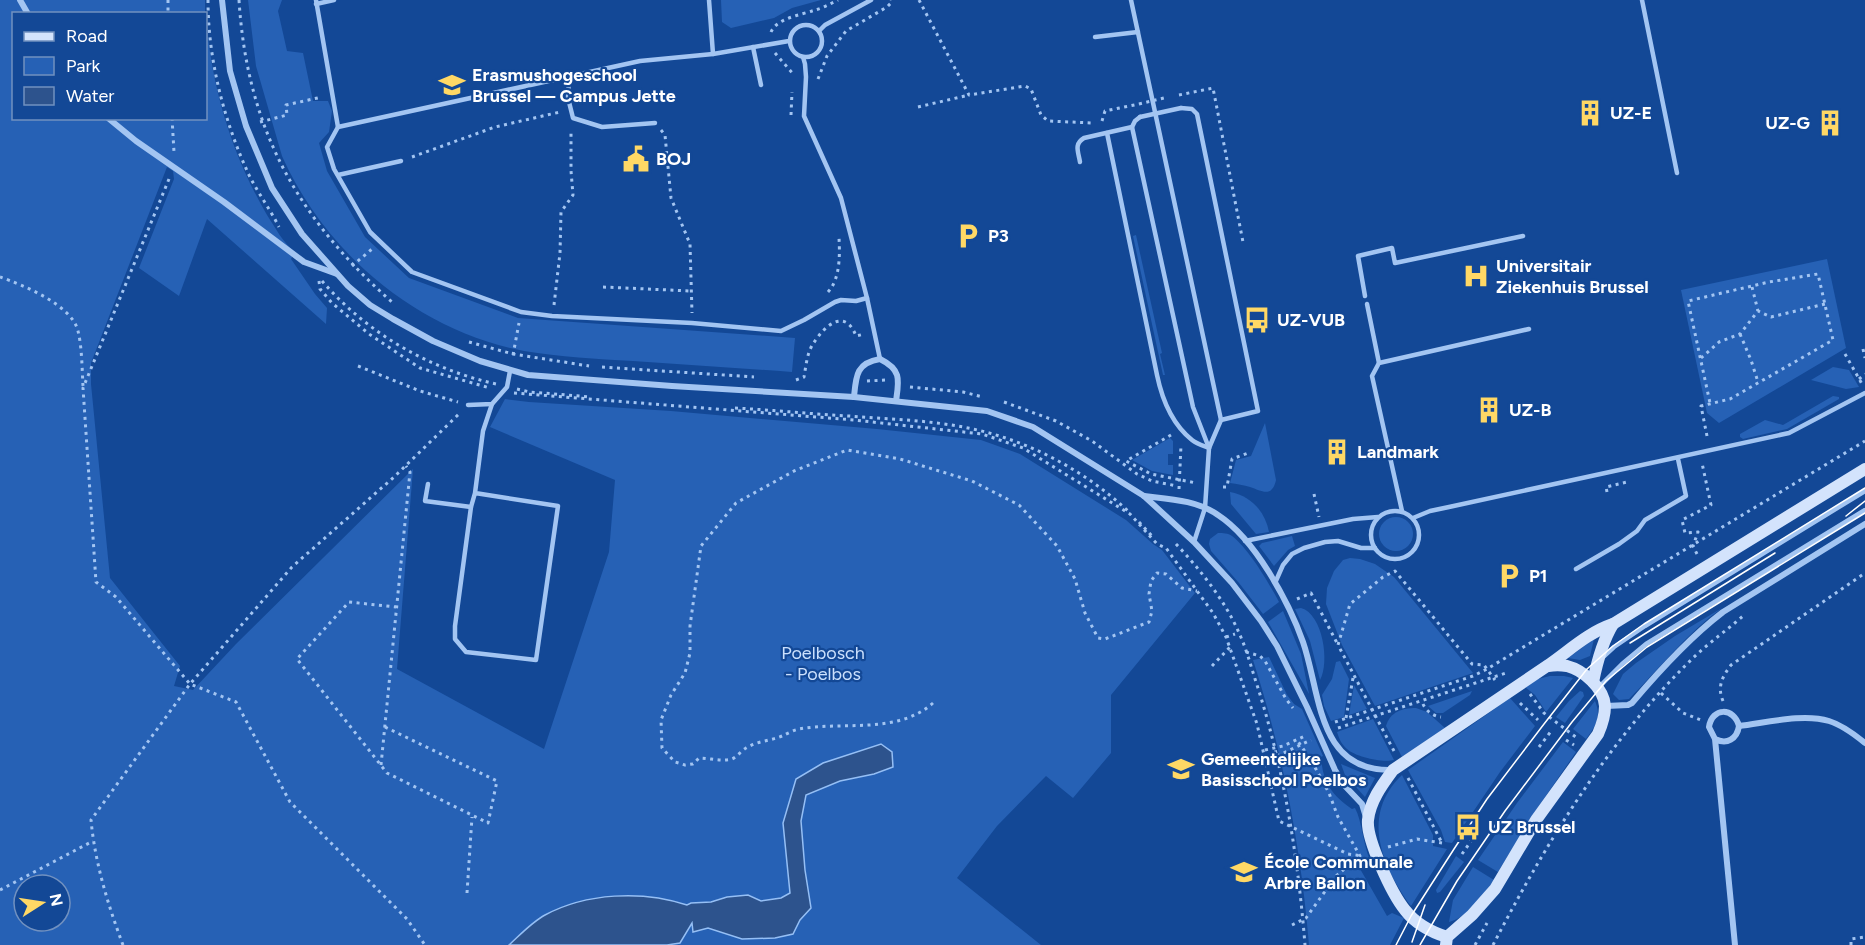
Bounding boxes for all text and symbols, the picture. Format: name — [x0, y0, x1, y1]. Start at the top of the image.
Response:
legend — [12, 12, 207, 120]
text: Road — [66, 25, 107, 47]
text: Park — [66, 55, 101, 77]
place label: Erasmushogeschool Brussel — Campus Jette — [472, 64, 676, 107]
school or university icon: Erasmushogeschool Brussel — Campus Jette — [437, 70, 467, 100]
text: Water — [66, 85, 114, 107]
building icon: UZ-E — [1575, 98, 1605, 128]
place label: UZ-E — [1610, 102, 1652, 124]
building icon: UZ-G — [1815, 108, 1845, 138]
place label: UZ-G — [1765, 112, 1810, 134]
public building icon: BOJ — [621, 144, 651, 174]
place label: BOJ — [656, 148, 691, 170]
parking icon: P3 — [953, 221, 983, 251]
place label: P3 — [988, 225, 1009, 247]
place label: Universitair Ziekenhuis Brussel — [1496, 255, 1649, 298]
hospital icon: Universitair Ziekenhuis Brussel — [1461, 261, 1491, 291]
bus stop icon: UZ-VUB — [1242, 305, 1272, 335]
place label: UZ-VUB — [1277, 309, 1345, 331]
building icon: UZ-B — [1474, 395, 1504, 425]
place label: UZ-B — [1509, 399, 1551, 421]
building icon: Landmark — [1322, 437, 1352, 467]
place label: Landmark — [1357, 441, 1439, 463]
parking icon: P1 — [1494, 561, 1524, 591]
place label: P1 — [1529, 565, 1547, 587]
park label: Poelbosch - Poelbos — [781, 642, 865, 685]
place label: Gemeentelijke Basisschool Poelbos — [1201, 748, 1367, 791]
school or university icon: Gemeentelijke Basisschool Poelbos — [1166, 754, 1196, 784]
bus stop icon: UZ Brussel — [1453, 812, 1483, 842]
place label: UZ Brussel — [1488, 816, 1576, 838]
place label: École Communale Arbre Ballon — [1264, 851, 1413, 894]
school or university icon: École Communale Arbre Ballon — [1229, 857, 1259, 887]
north arrow — [12, 873, 72, 933]
text: N — [46, 892, 67, 908]

